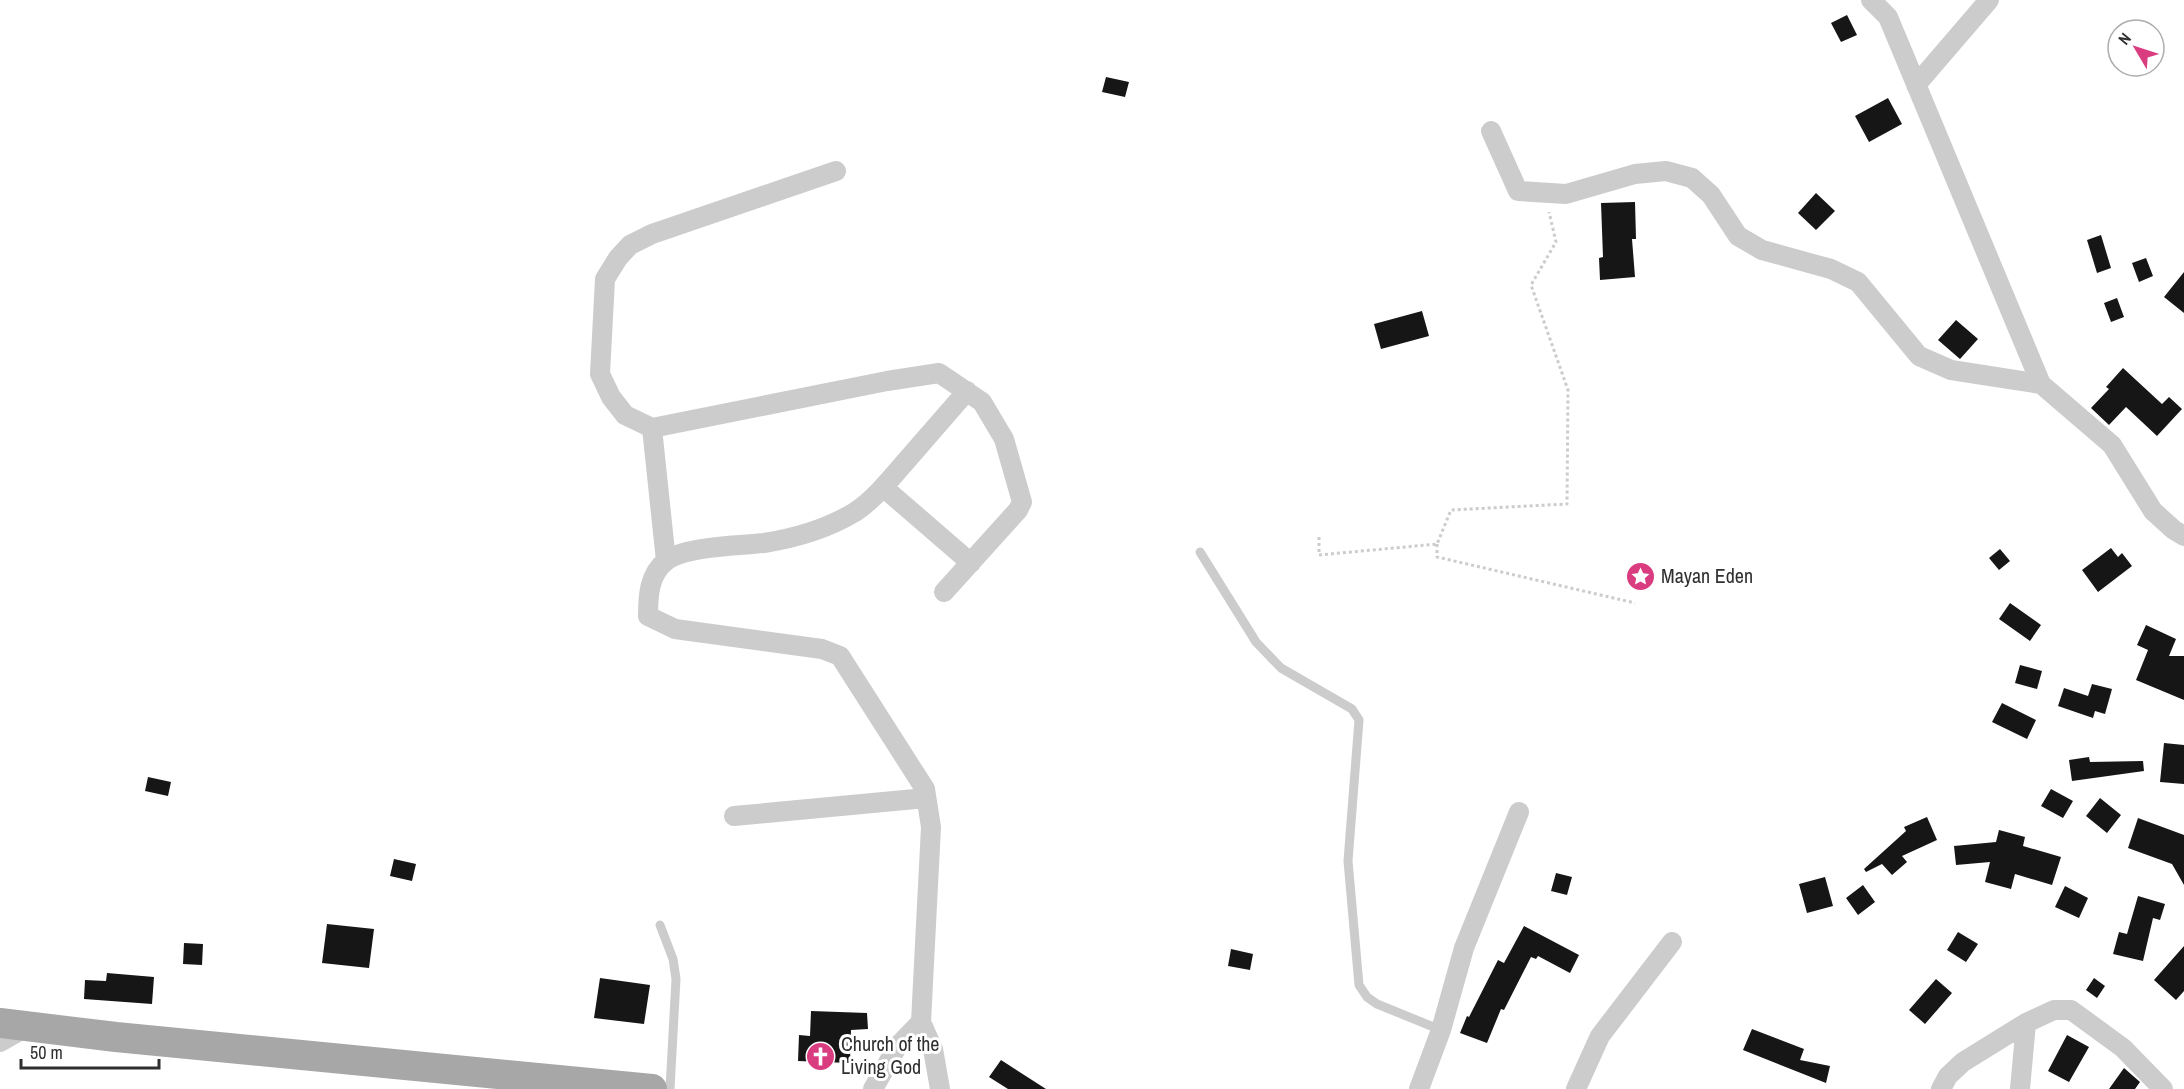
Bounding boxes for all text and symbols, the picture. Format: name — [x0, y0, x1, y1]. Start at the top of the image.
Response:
north arrow — [2106, 18, 2166, 78]
text: N — [2113, 28, 2136, 49]
place icon: Mayan Eden — [1624, 560, 1656, 592]
place label: Mayan Eden — [1661, 562, 1753, 589]
place label: Church of the Living God — [841, 1030, 939, 1080]
scale bar — [21, 1032, 159, 1070]
text: 50 m — [30, 1040, 63, 1065]
church icon: Church of the Living God — [804, 1040, 836, 1072]

